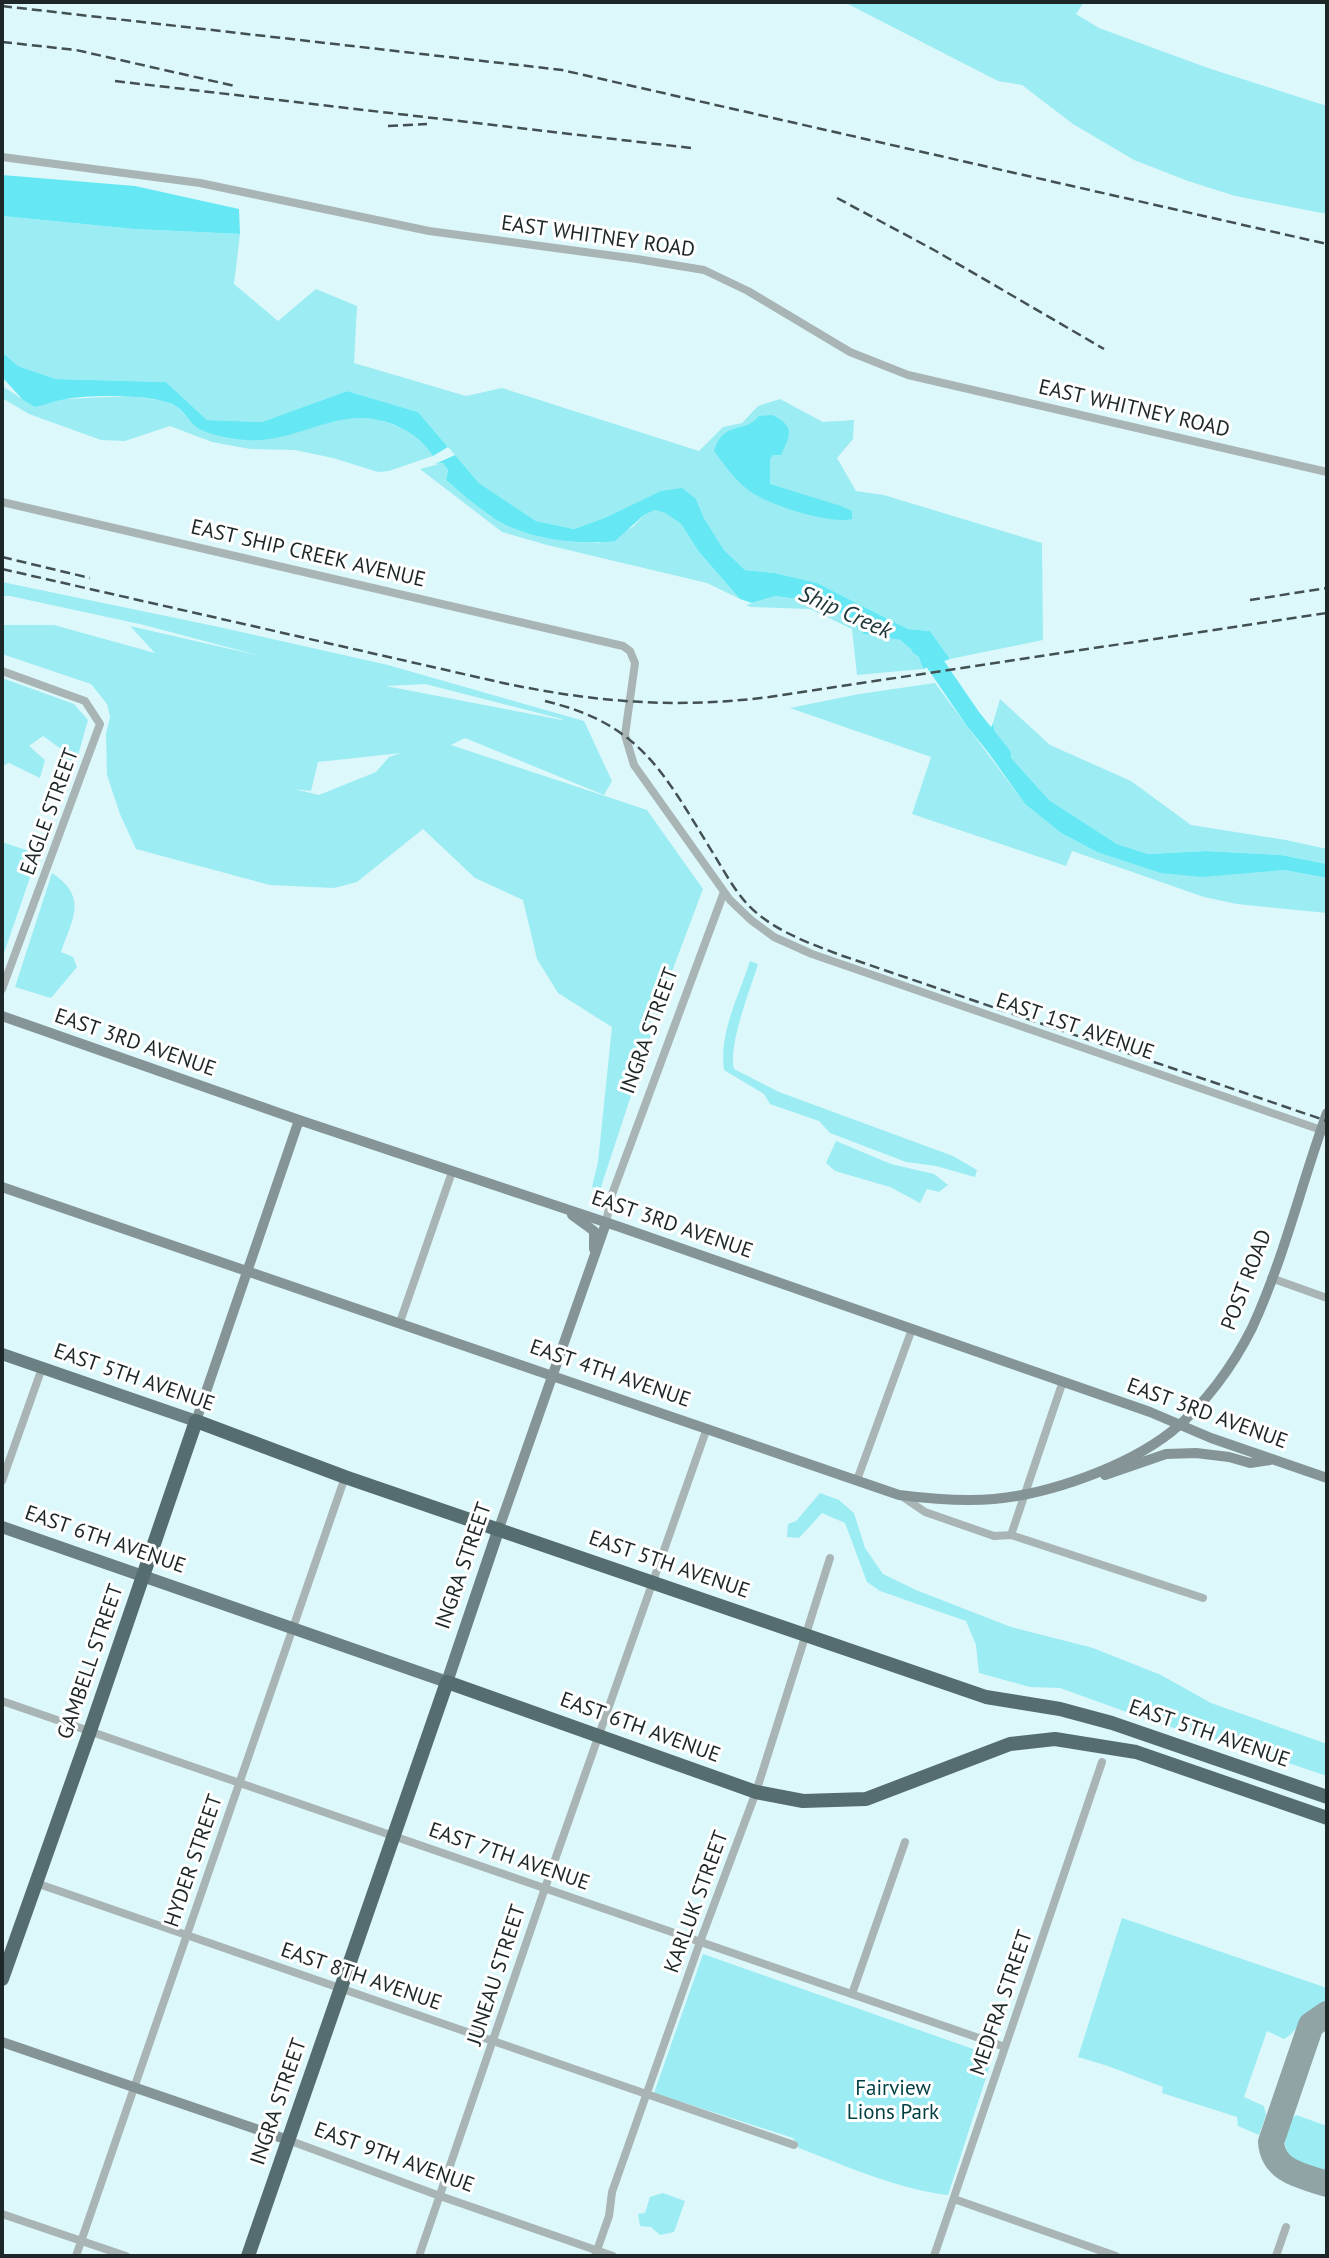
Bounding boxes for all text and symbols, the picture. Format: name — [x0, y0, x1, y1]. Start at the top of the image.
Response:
street label: EAST WHITNEY ROAD — [500, 211, 696, 263]
street label: EAST WHITNEY ROAD — [1036, 375, 1232, 443]
street label: EAST SHIP CREEK AVENUE — [188, 515, 428, 593]
water label: Ship Creek — [794, 580, 896, 646]
street label: EAGLE STREET — [15, 745, 85, 879]
street label: INGRA STREET — [616, 964, 684, 1098]
street label: EAST 1ST AVENUE — [993, 988, 1157, 1066]
street label: EAST 3RD AVENUE — [51, 1004, 219, 1082]
street label: EAST 3RD AVENUE — [588, 1186, 756, 1264]
street label: POST ROAD — [1216, 1226, 1278, 1334]
street label: EAST 4TH AVENUE — [526, 1335, 694, 1413]
street label: EAST 5TH AVENUE — [50, 1339, 218, 1417]
street label: EAST 3RD AVENUE — [1123, 1373, 1291, 1455]
street label: INGRA STREET — [431, 1499, 497, 1633]
street label: EAST 6TH AVENUE — [21, 1501, 189, 1579]
street label: EAST 5TH AVENUE — [585, 1526, 753, 1604]
street label: GAMBELL STREET — [53, 1581, 129, 1743]
street label: EAST 6TH AVENUE — [557, 1687, 723, 1769]
street label: EAST 5TH AVENUE — [1125, 1695, 1293, 1773]
street label: HYDER STREET — [160, 1791, 228, 1931]
street label: EAST 7TH AVENUE — [425, 1818, 593, 1896]
street label: KARLUK STREET — [660, 1827, 734, 1977]
street label: JUNEAU STREET — [462, 1902, 532, 2048]
street label: MEDFRA STREET — [965, 1927, 1039, 2079]
street label: EAST 8TH AVENUE — [277, 1938, 445, 2016]
street label: INGRA STREET — [246, 2035, 312, 2169]
park label: Fairview Lions Park — [847, 2076, 939, 2126]
street label: EAST 9TH AVENUE — [311, 2117, 477, 2199]

